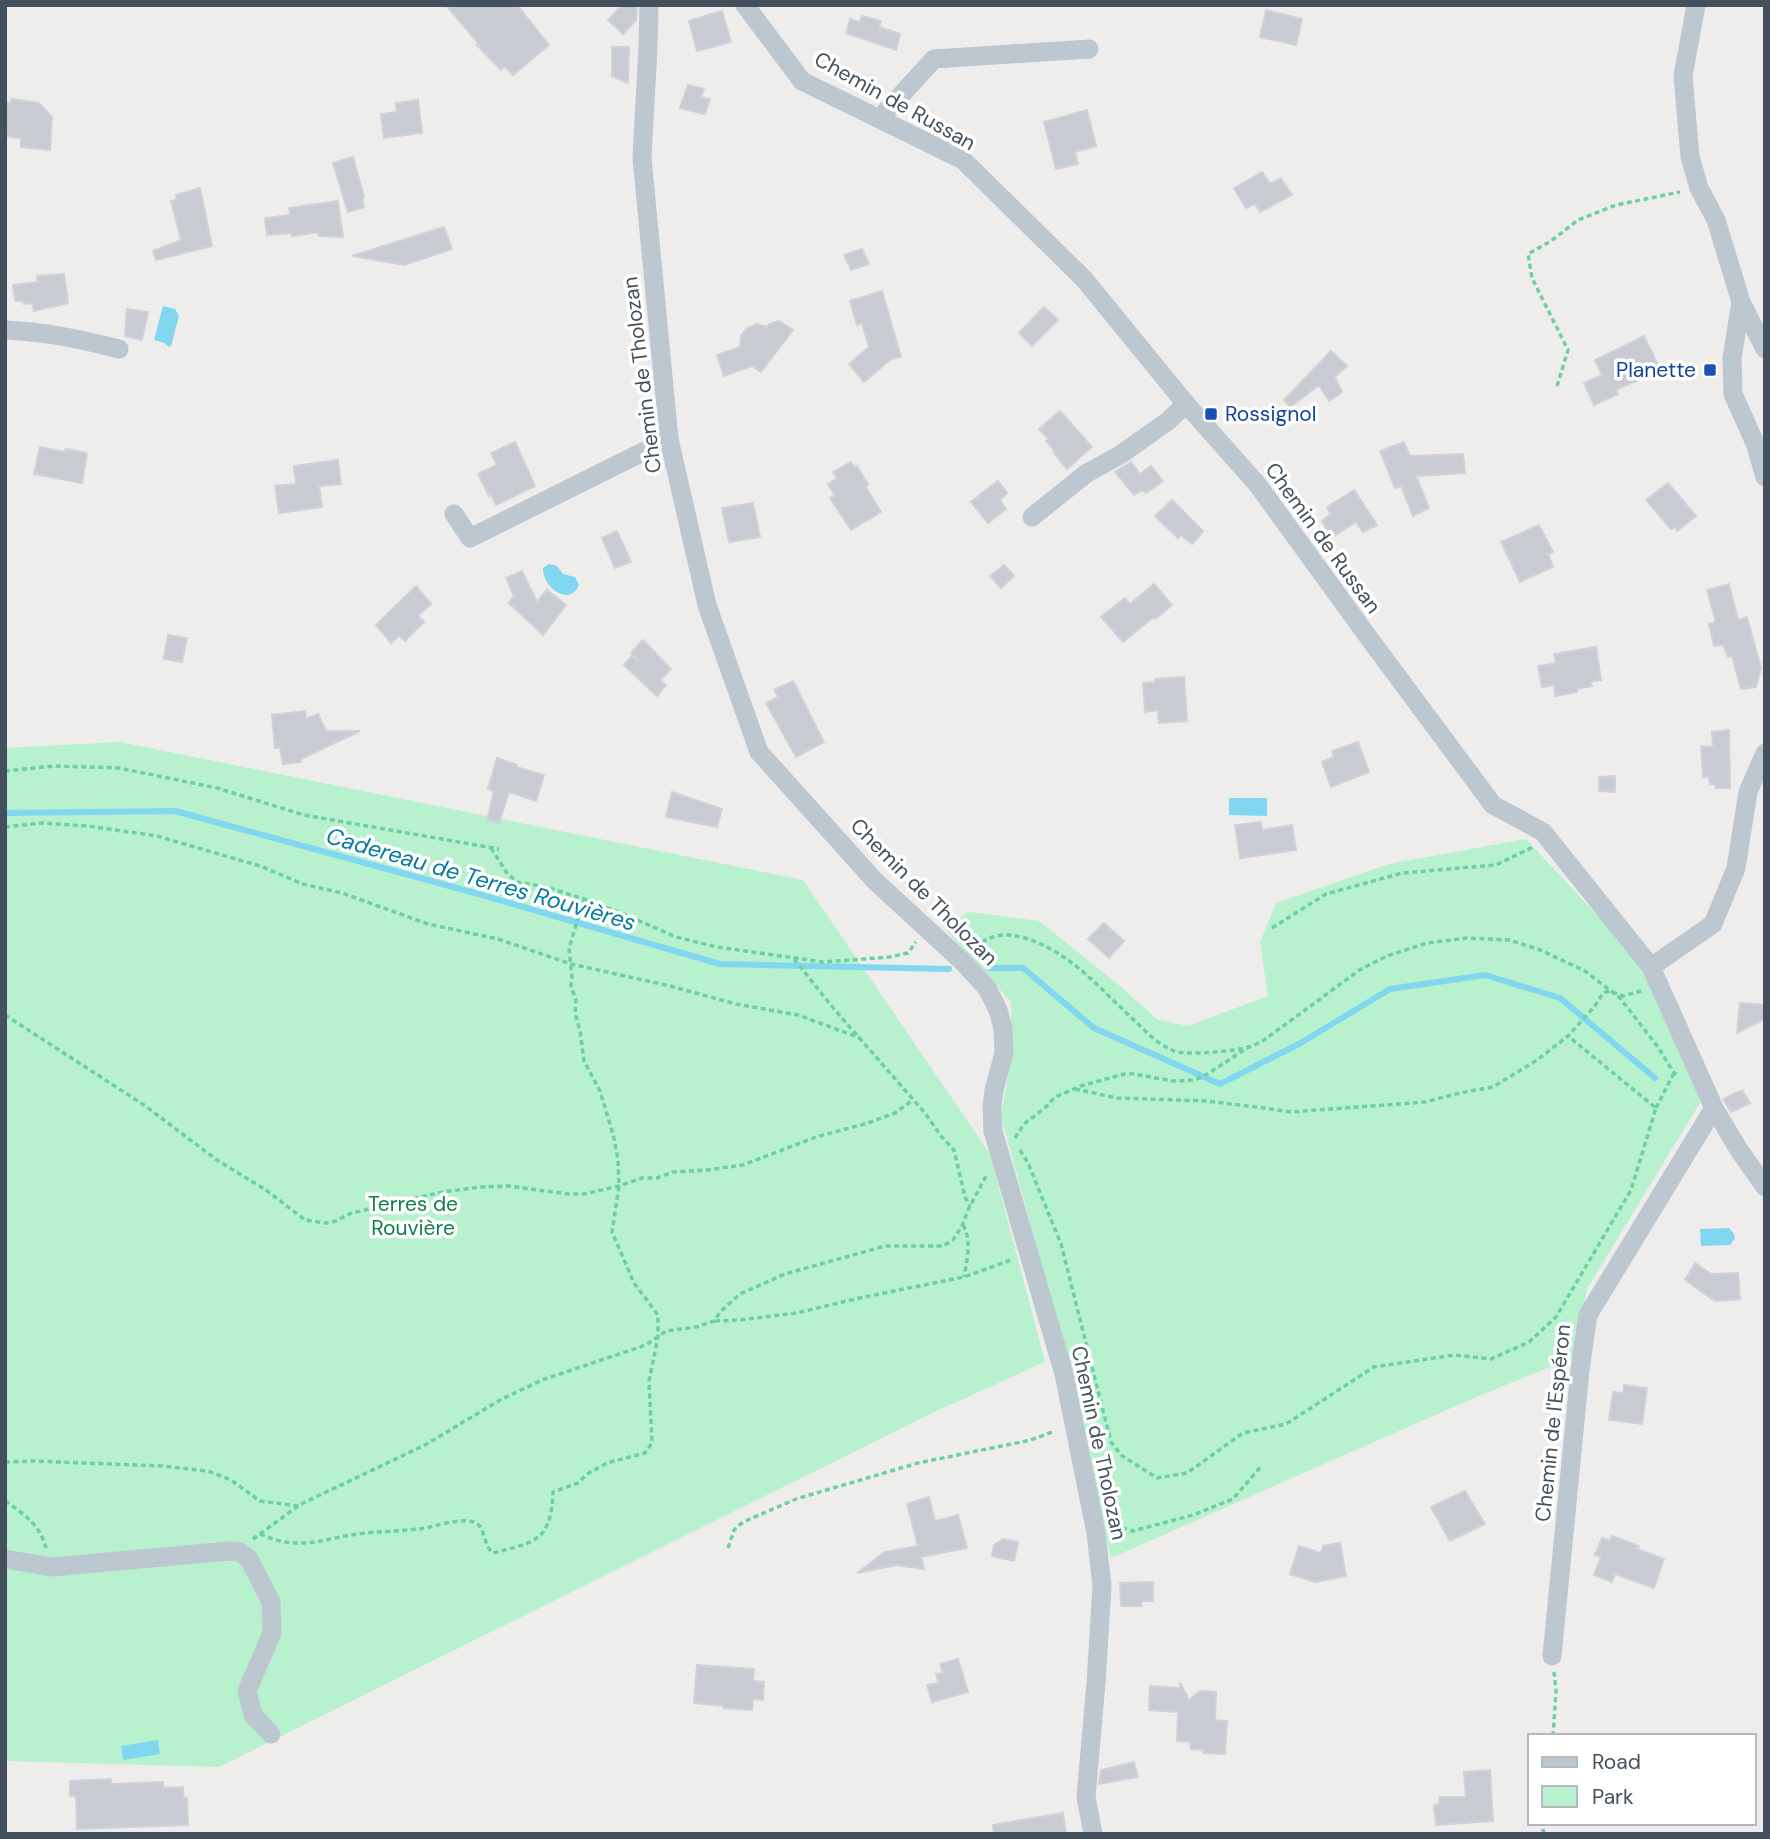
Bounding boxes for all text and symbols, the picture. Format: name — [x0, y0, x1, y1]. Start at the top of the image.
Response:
street label: Chemin de Russan — [809, 45, 981, 157]
street label: Chemin de Tholozan — [616, 275, 668, 475]
place label: Planette — [1616, 356, 1696, 384]
marker: Planette — [1702, 362, 1718, 378]
place label: Rossignol — [1225, 400, 1316, 428]
marker: Rossignol — [1203, 406, 1219, 422]
street label: Chemin de Russan — [1259, 457, 1387, 619]
street label: Chemin de Tholozan — [844, 812, 1004, 972]
water label: Cadereau de Terres Rouvières — [323, 820, 639, 938]
park label: Terres de Rouvière — [368, 1190, 458, 1242]
street label: Chemin de l'Espéron — [1529, 1323, 1577, 1523]
street label: Chemin de Tholozan — [1065, 1343, 1133, 1543]
legend — [1528, 1734, 1756, 1825]
text: Road — [1592, 1748, 1641, 1776]
text: Park — [1592, 1783, 1634, 1811]

